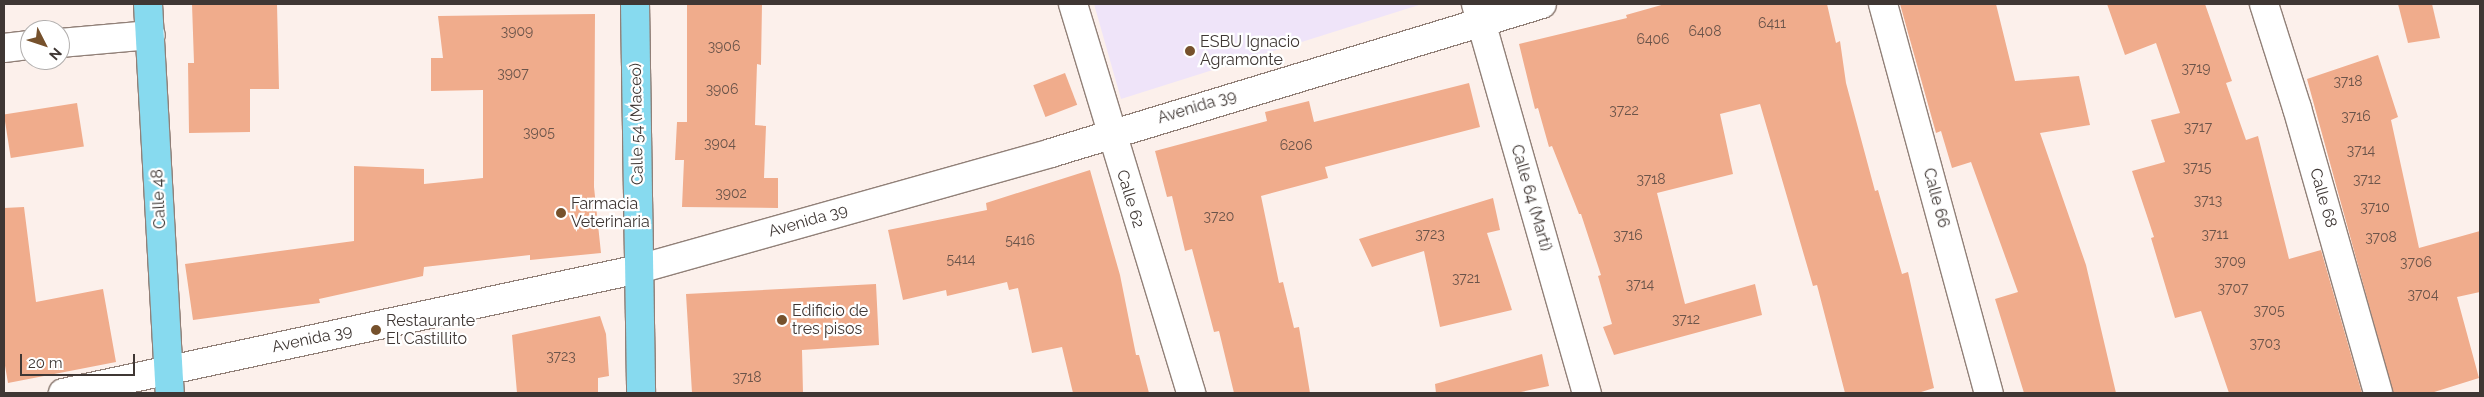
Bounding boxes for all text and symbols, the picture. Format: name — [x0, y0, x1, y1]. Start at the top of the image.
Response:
house number: 6411 — [1758, 15, 1786, 31]
north arrow — [20, 20, 70, 70]
house number: 3909 — [501, 23, 533, 39]
house number: 6408 — [1689, 23, 1721, 39]
house number: 6406 — [1636, 31, 1670, 47]
place label: ESBU Ignacio Agramonte — [1200, 32, 1300, 70]
house number: 3906 — [708, 38, 740, 54]
text: N — [46, 45, 65, 63]
marker: ESBU Ignacio Agramonte — [1184, 45, 1196, 57]
house number: 3719 — [2181, 60, 2211, 76]
street label: Calle 54 (Maceo) — [626, 63, 648, 185]
house number: 3907 — [497, 65, 529, 81]
house number: 3718 — [2333, 73, 2363, 89]
house number: 3906 — [706, 81, 738, 97]
street label: Avenida 39 — [1155, 86, 1239, 128]
house number: 3722 — [1609, 102, 1639, 118]
house number: 3716 — [2341, 108, 2371, 124]
house number: 3717 — [2184, 119, 2212, 135]
house number: 3905 — [523, 124, 555, 140]
house number: 3904 — [704, 135, 736, 151]
house number: 6206 — [1280, 137, 1312, 153]
street label: Calle 64 (Martí) — [1507, 142, 1555, 254]
house number: 3714 — [2347, 142, 2375, 158]
house number: 3715 — [2183, 159, 2211, 175]
street label: Calle 66 — [1919, 166, 1953, 230]
street label: Calle 68 — [2305, 166, 2341, 230]
street label: Calle 48 — [148, 168, 170, 230]
street label: Calle 62 — [1112, 168, 1148, 230]
house number: 3718 — [1636, 171, 1666, 187]
house number: 3712 — [2353, 171, 2381, 187]
house number: 3902 — [715, 185, 747, 201]
house number: 3713 — [2194, 192, 2222, 208]
place label: Farmacia Veterinaria — [571, 194, 650, 232]
house number: 3710 — [2360, 199, 2390, 215]
street label: Avenida 39 — [766, 201, 850, 241]
marker: Farmacia Veterinaria — [555, 207, 567, 219]
house number: 3720 — [1204, 208, 1234, 224]
house number: 3723 — [1415, 226, 1445, 242]
house number: 3711 — [2202, 226, 2228, 242]
house number: 3716 — [1613, 227, 1643, 243]
house number: 3708 — [2365, 229, 2397, 245]
house number: 5416 — [1005, 232, 1035, 248]
house number: 5414 — [947, 251, 975, 267]
house number: 3709 — [2214, 253, 2246, 269]
house number: 3706 — [2400, 254, 2432, 270]
house number: 3721 — [1452, 270, 1480, 286]
house number: 3714 — [1626, 276, 1654, 292]
house number: 3707 — [2218, 280, 2248, 296]
house number: 3704 — [2407, 286, 2439, 302]
place label: Edificio de tres pisos — [792, 301, 868, 339]
house number: 3705 — [2253, 302, 2285, 318]
place label: Restaurante El Castillito — [386, 311, 475, 349]
house number: 3712 — [1672, 311, 1700, 327]
marker: Edificio de tres pisos — [776, 314, 788, 326]
street label: Avenida 39 — [270, 321, 354, 357]
marker: Restaurante El Castillito — [370, 324, 382, 336]
house number: 3703 — [2250, 335, 2280, 351]
scale bar — [22, 344, 138, 376]
house number: 3723 — [546, 348, 576, 364]
text: 20 m — [28, 354, 63, 372]
house number: 3718 — [732, 369, 762, 385]

